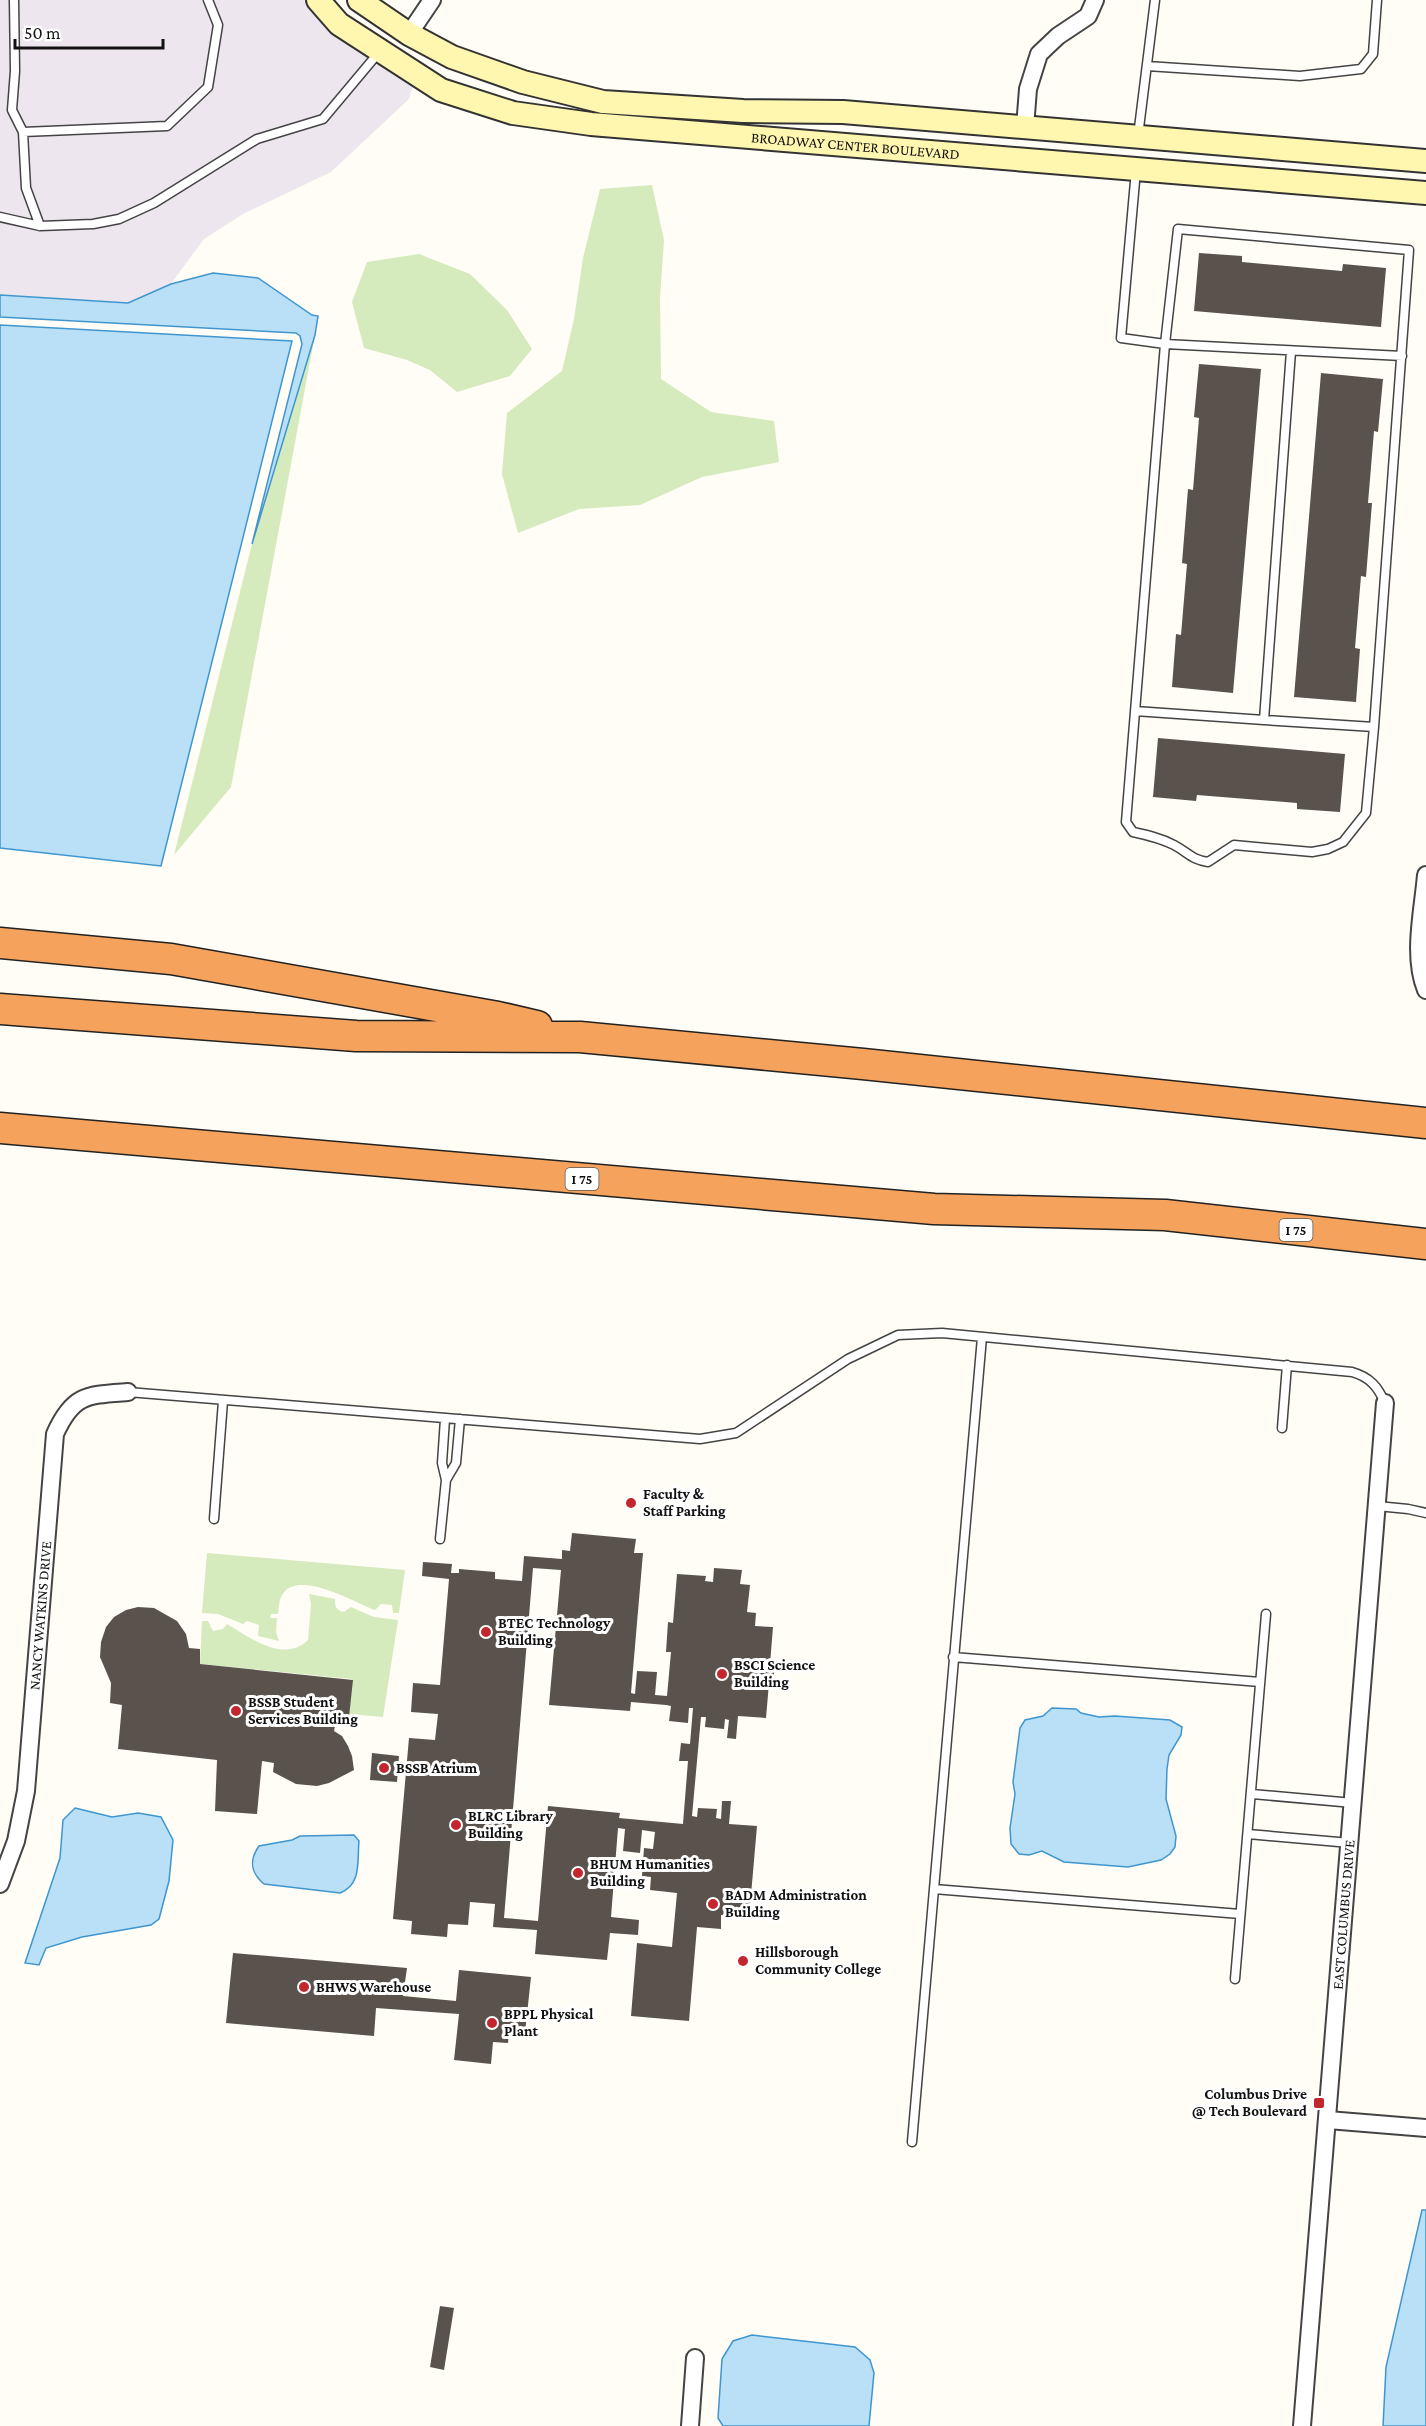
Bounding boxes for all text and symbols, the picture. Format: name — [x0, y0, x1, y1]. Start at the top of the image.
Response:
scale bar — [15, 12, 164, 50]
text: 50 m — [24, 23, 61, 43]
street label: BROADWAY CENTER BOULEVARD — [750, 129, 960, 162]
road number: I 75 — [566, 1168, 598, 1190]
road number: I 75 — [1280, 1219, 1312, 1241]
place label: Faculty & Staff Parking — [643, 1486, 726, 1519]
marker: Faculty & Staff Parking — [624, 1496, 638, 1510]
street label: NANCY WATKINS DRIVE — [26, 1540, 54, 1691]
place label: BTEC Technology Building — [498, 1615, 611, 1648]
marker: BTEC Technology Building — [479, 1625, 493, 1639]
place label: BSCI Science Building — [734, 1657, 815, 1690]
marker: BSCI Science Building — [715, 1667, 729, 1681]
place label: BSSB Student Services Building — [248, 1694, 358, 1727]
marker: BSSB Student Services Building — [229, 1704, 243, 1718]
place label: BSSB Atrium — [396, 1760, 478, 1776]
marker: BSSB Atrium — [377, 1761, 391, 1775]
place label: BLRC Library Building — [468, 1808, 554, 1841]
marker: BLRC Library Building — [449, 1818, 463, 1832]
street label: EAST COLUMBUS DRIVE — [1329, 1839, 1358, 1990]
place label: BHUM Humanities Building — [590, 1856, 710, 1889]
marker: BHUM Humanities Building — [571, 1866, 585, 1880]
place label: BADM Administration Building — [725, 1887, 867, 1920]
marker: BADM Administration Building — [706, 1897, 720, 1911]
place label: Hillsborough Community College — [755, 1944, 881, 1977]
marker: Hillsborough Community College — [736, 1954, 750, 1968]
place label: BHWS Warehouse — [316, 1979, 431, 1995]
marker: BHWS Warehouse — [297, 1980, 311, 1994]
place label: BPPL Physical Plant — [504, 2006, 594, 2039]
marker: BPPL Physical Plant — [485, 2016, 499, 2030]
place label: Columbus Drive @ Tech Boulevard — [1192, 2086, 1308, 2119]
marker: Columbus Drive @ Tech Boulevard — [1312, 2096, 1326, 2110]

